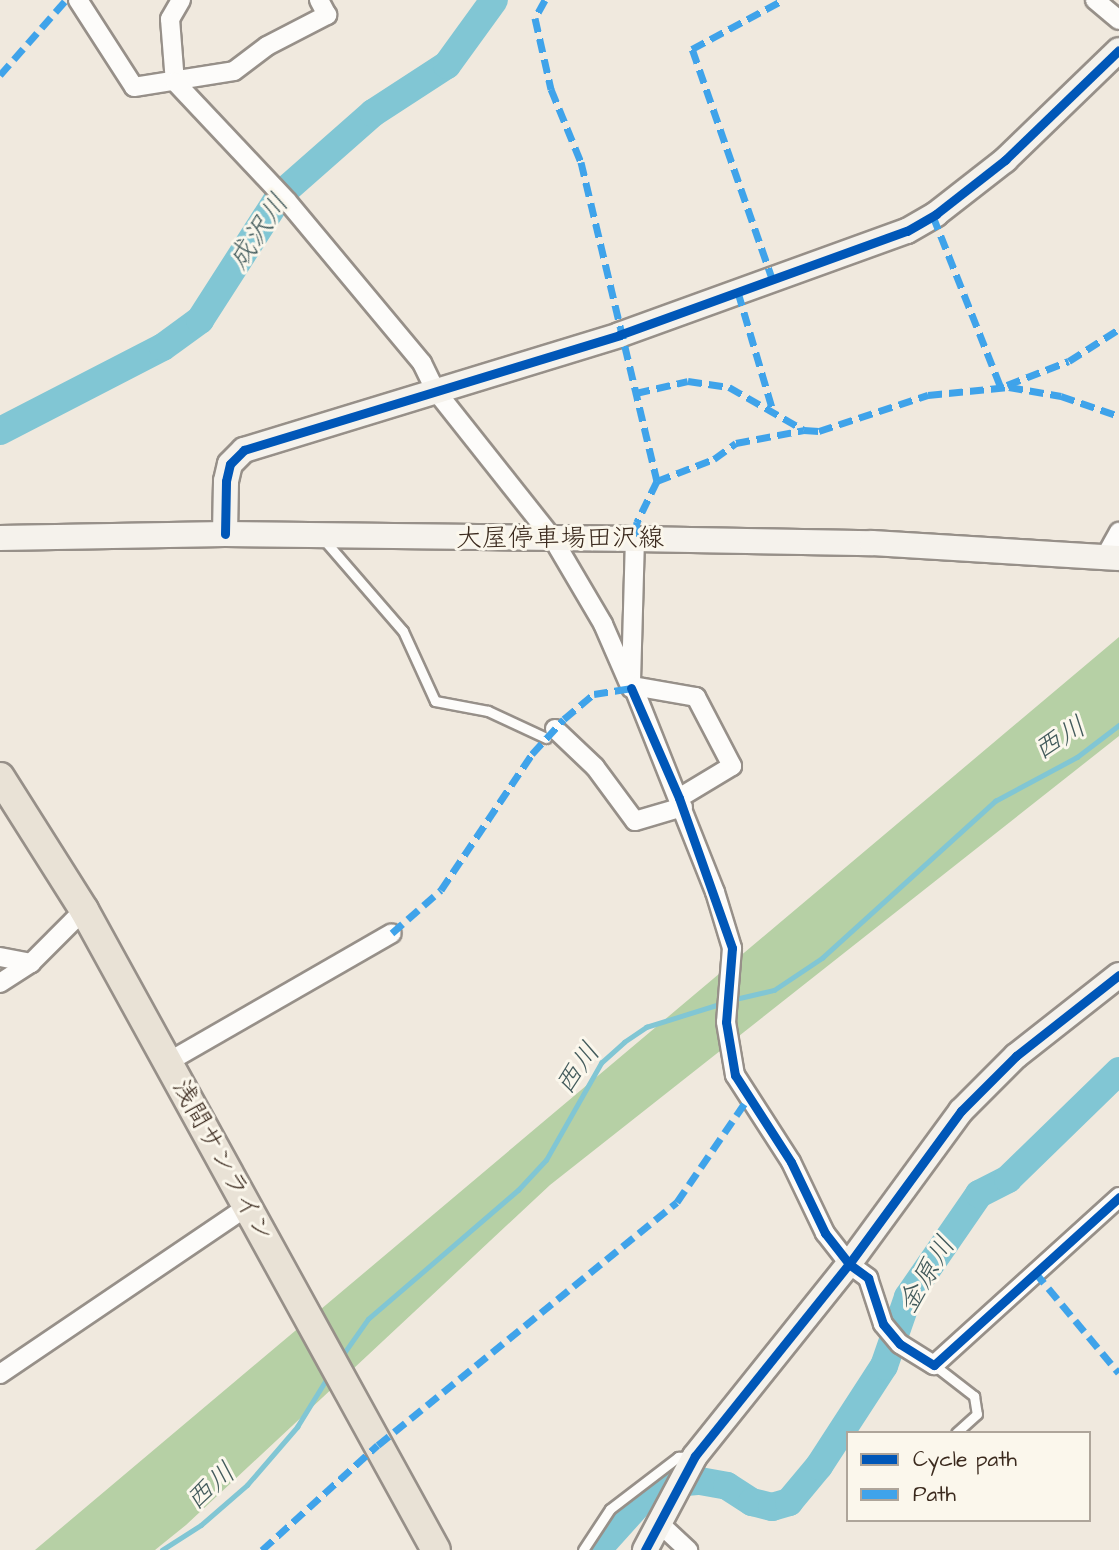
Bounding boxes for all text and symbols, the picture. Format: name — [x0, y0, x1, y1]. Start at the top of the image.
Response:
water label: 成沢川 — [222, 188, 296, 276]
street label: 大屋停車場田沢線 — [456, 523, 664, 555]
water label: 西川 — [1027, 710, 1093, 768]
water label: 西川 — [548, 1036, 608, 1102]
street label: 浅間サンライン — [164, 1074, 280, 1248]
water label: 金原川 — [891, 1230, 963, 1320]
legend — [846, 1431, 1091, 1522]
text: Cycle path — [913, 1445, 1017, 1474]
water label: 西川 — [179, 1456, 243, 1518]
text: Path — [913, 1480, 956, 1509]

